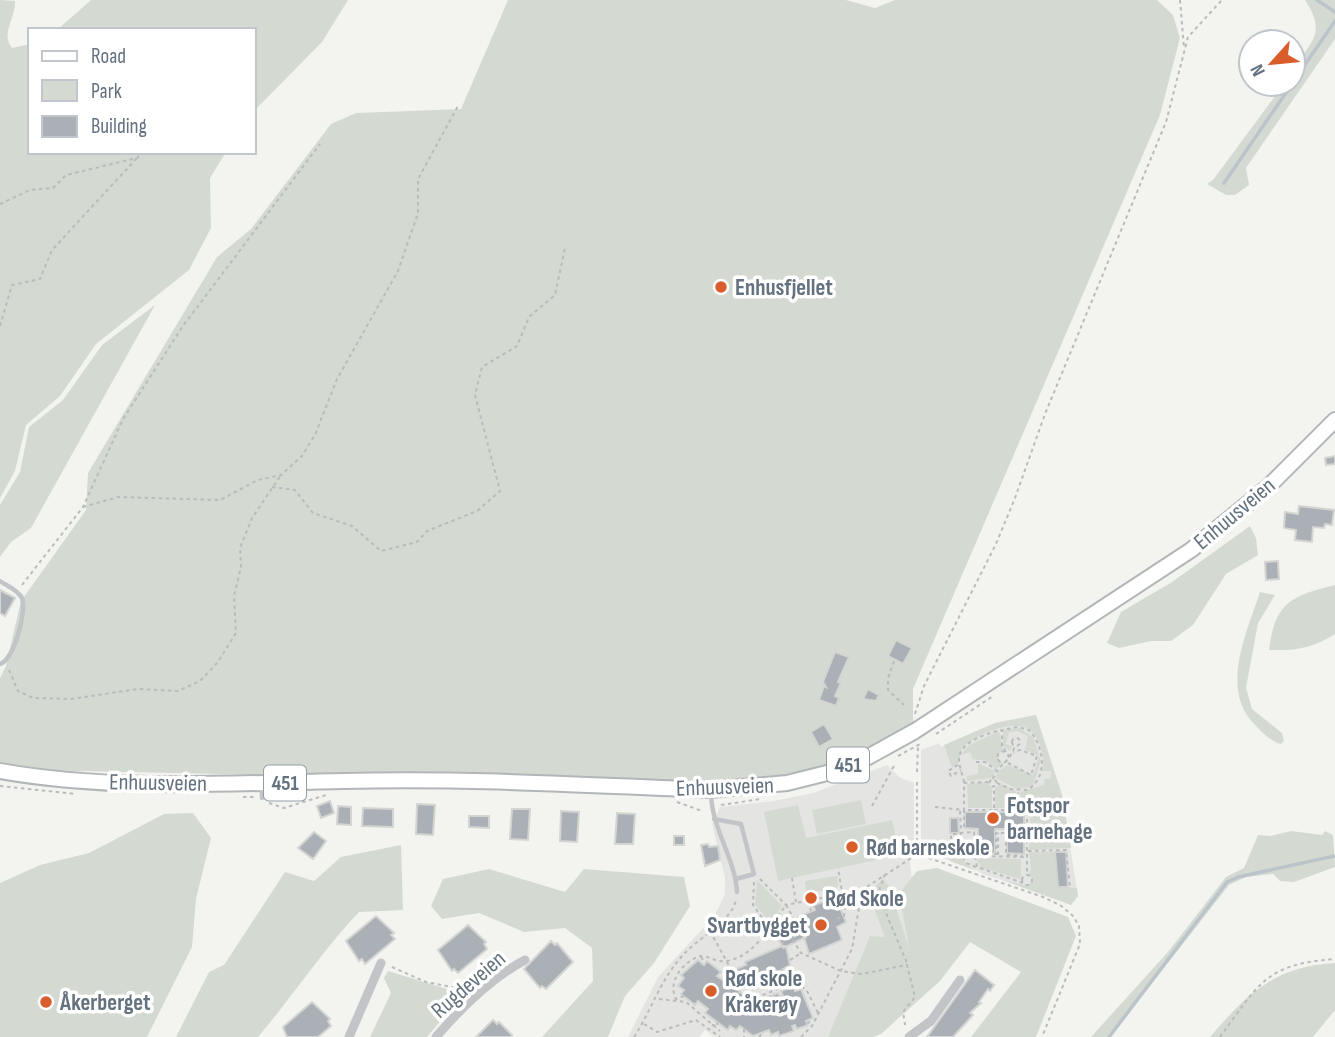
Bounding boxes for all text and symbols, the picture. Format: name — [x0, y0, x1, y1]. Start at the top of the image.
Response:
legend — [28, 28, 256, 154]
north arrow — [1237, 28, 1307, 98]
text: Road — [91, 44, 126, 69]
text: N — [1246, 60, 1271, 80]
text: Park — [91, 79, 122, 104]
text: Building — [91, 114, 147, 139]
place label: Enhusfjellet — [735, 274, 833, 302]
marker: Enhusfjellet — [713, 279, 729, 295]
street label: Enhuusveien — [1188, 472, 1281, 556]
road number: 451 — [827, 748, 869, 782]
road number: 451 — [264, 766, 306, 800]
street label: Enhuusveien — [109, 768, 207, 798]
street label: Enhuusveien — [676, 771, 774, 803]
place label: Fotspor barnehage — [1007, 792, 1093, 846]
marker: Fotspor barnehage — [985, 810, 1001, 826]
place label: Rød barneskole — [866, 834, 990, 862]
marker: Rød barneskole — [844, 839, 860, 855]
place label: Rød Skole — [825, 885, 904, 913]
marker: Rød Skole — [803, 890, 819, 906]
place label: Svartbygget — [707, 912, 807, 940]
marker: Svartbygget — [813, 917, 829, 933]
street label: Rugdeveien — [426, 945, 512, 1025]
place label: Rød skole Kråkerøy — [725, 965, 802, 1019]
marker: Rød skole Kråkerøy — [703, 983, 719, 999]
place label: Åkerberget — [59, 989, 151, 1017]
marker: Åkerberget — [38, 994, 54, 1010]

